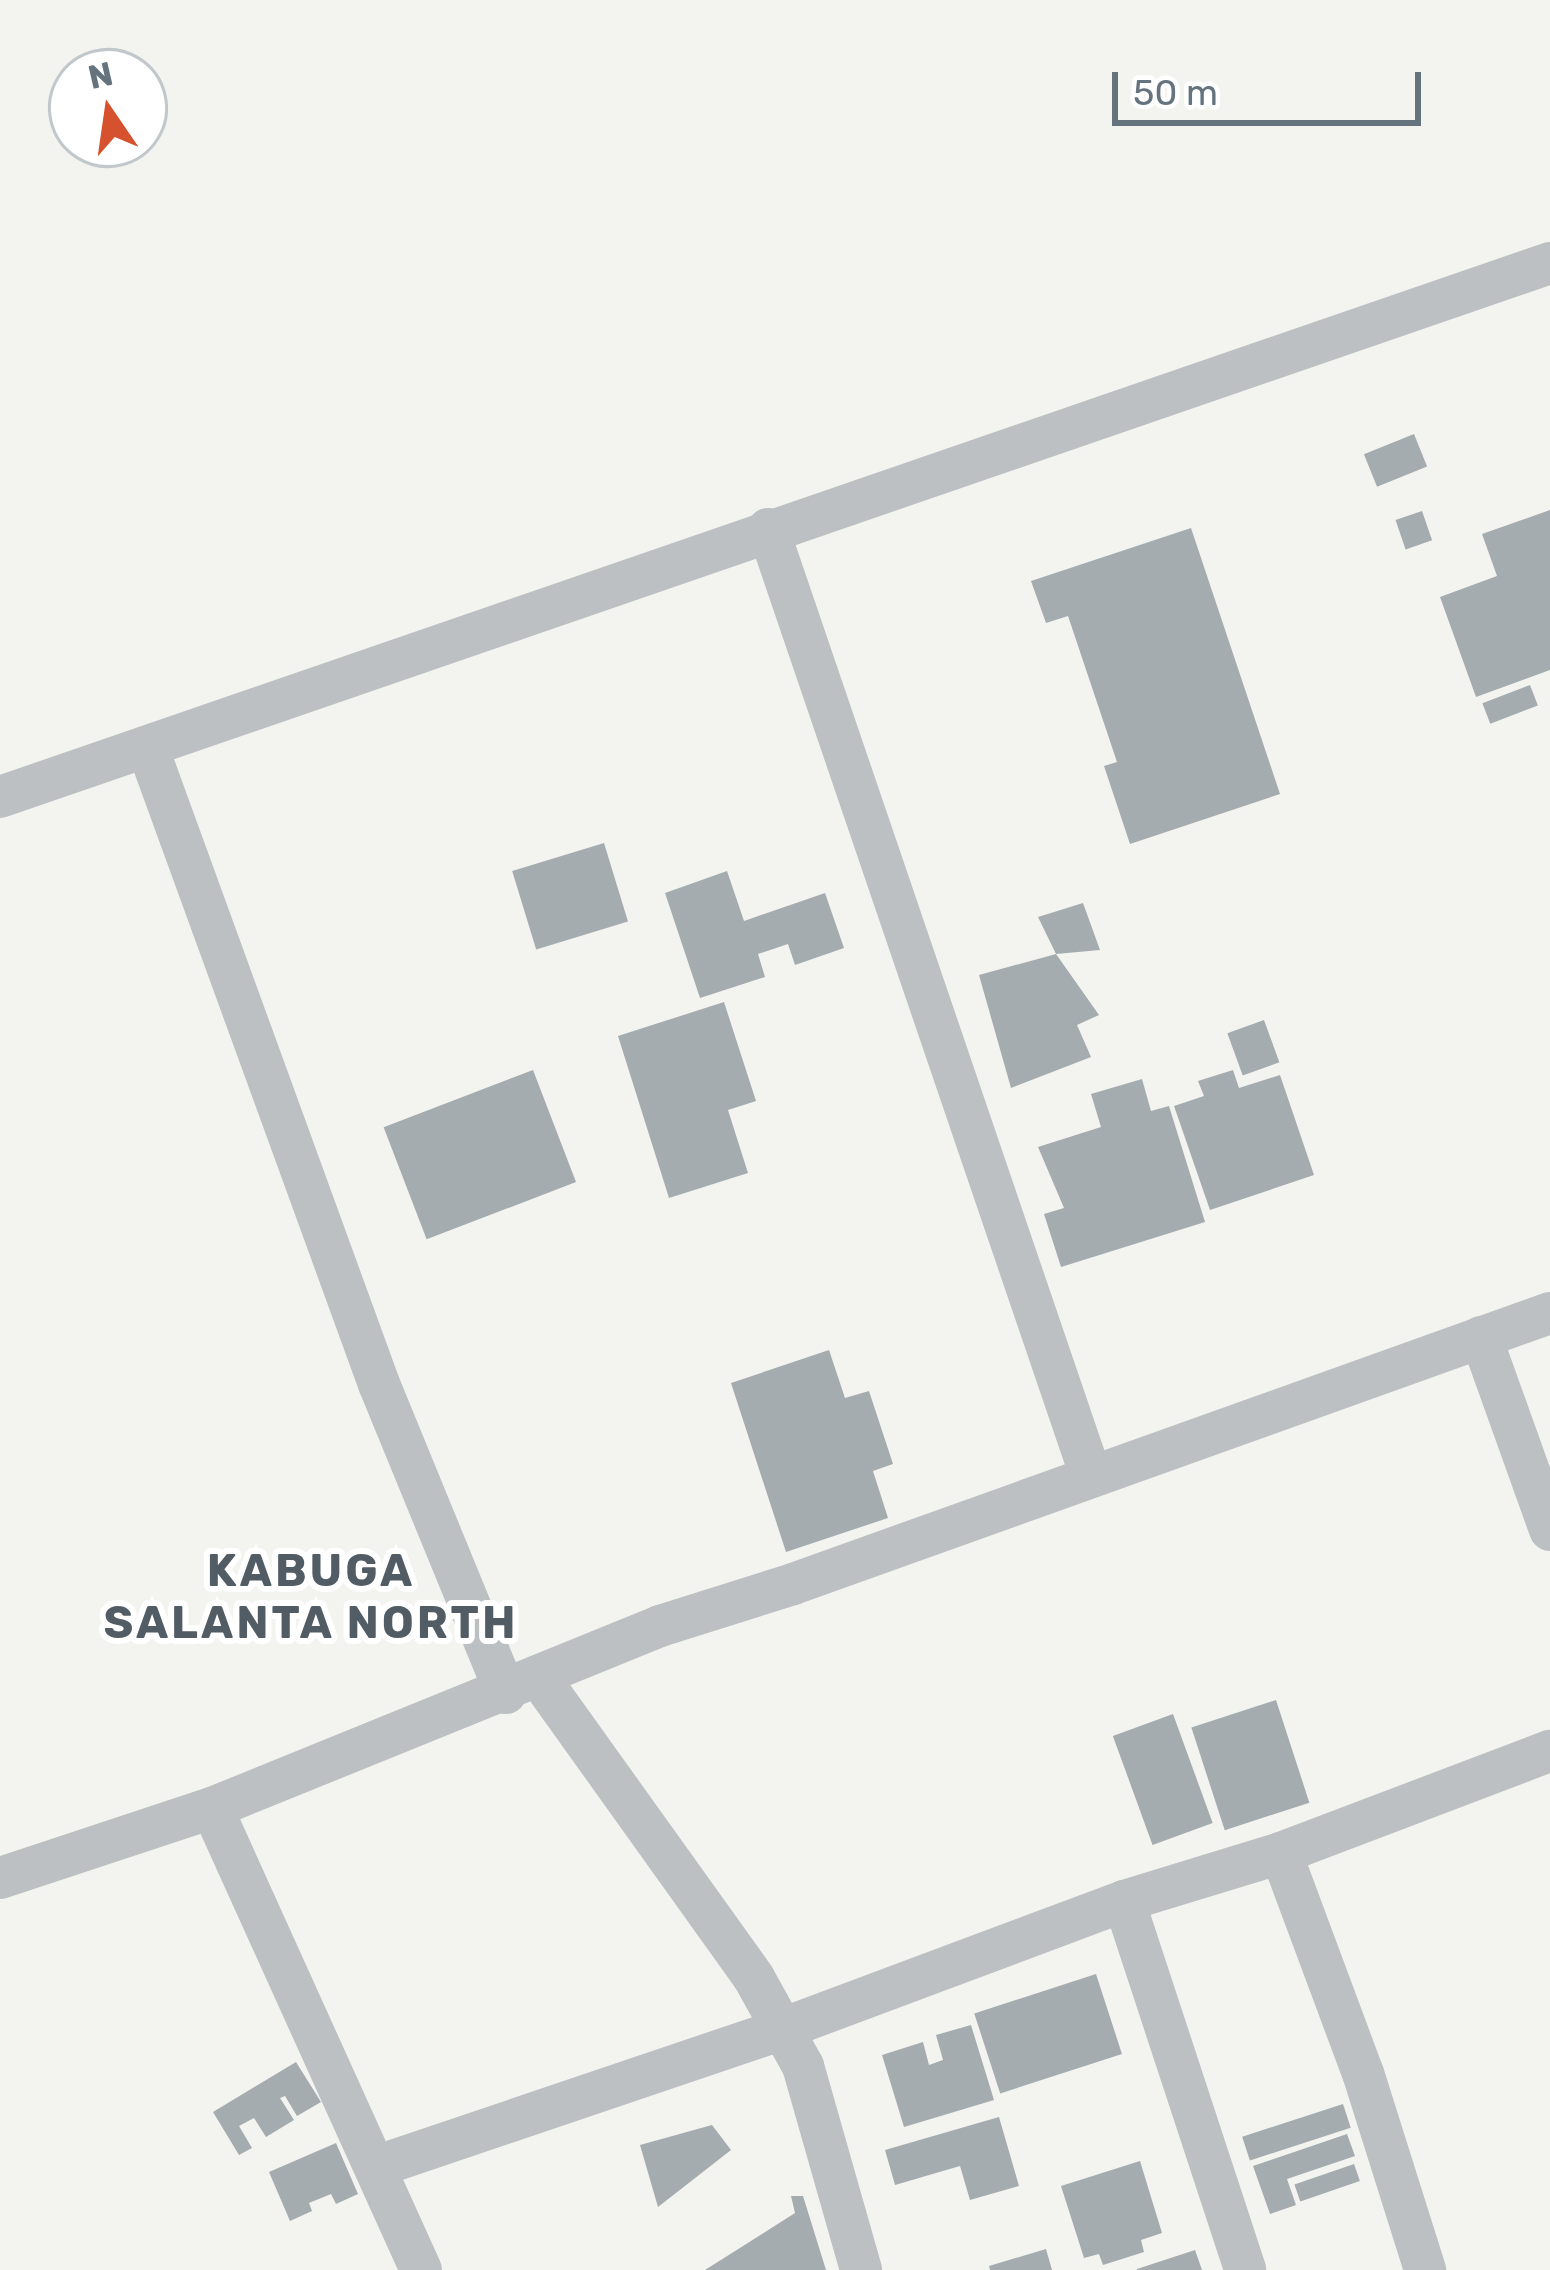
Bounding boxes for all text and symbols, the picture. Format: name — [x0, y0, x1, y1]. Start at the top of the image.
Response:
north arrow — [48, 48, 168, 168]
scale bar — [1118, 48, 1427, 122]
text: N — [85, 54, 116, 97]
text: 50 m — [1133, 71, 1218, 114]
district label: KABUGA SALANTA NORTH — [103, 1544, 519, 1650]

